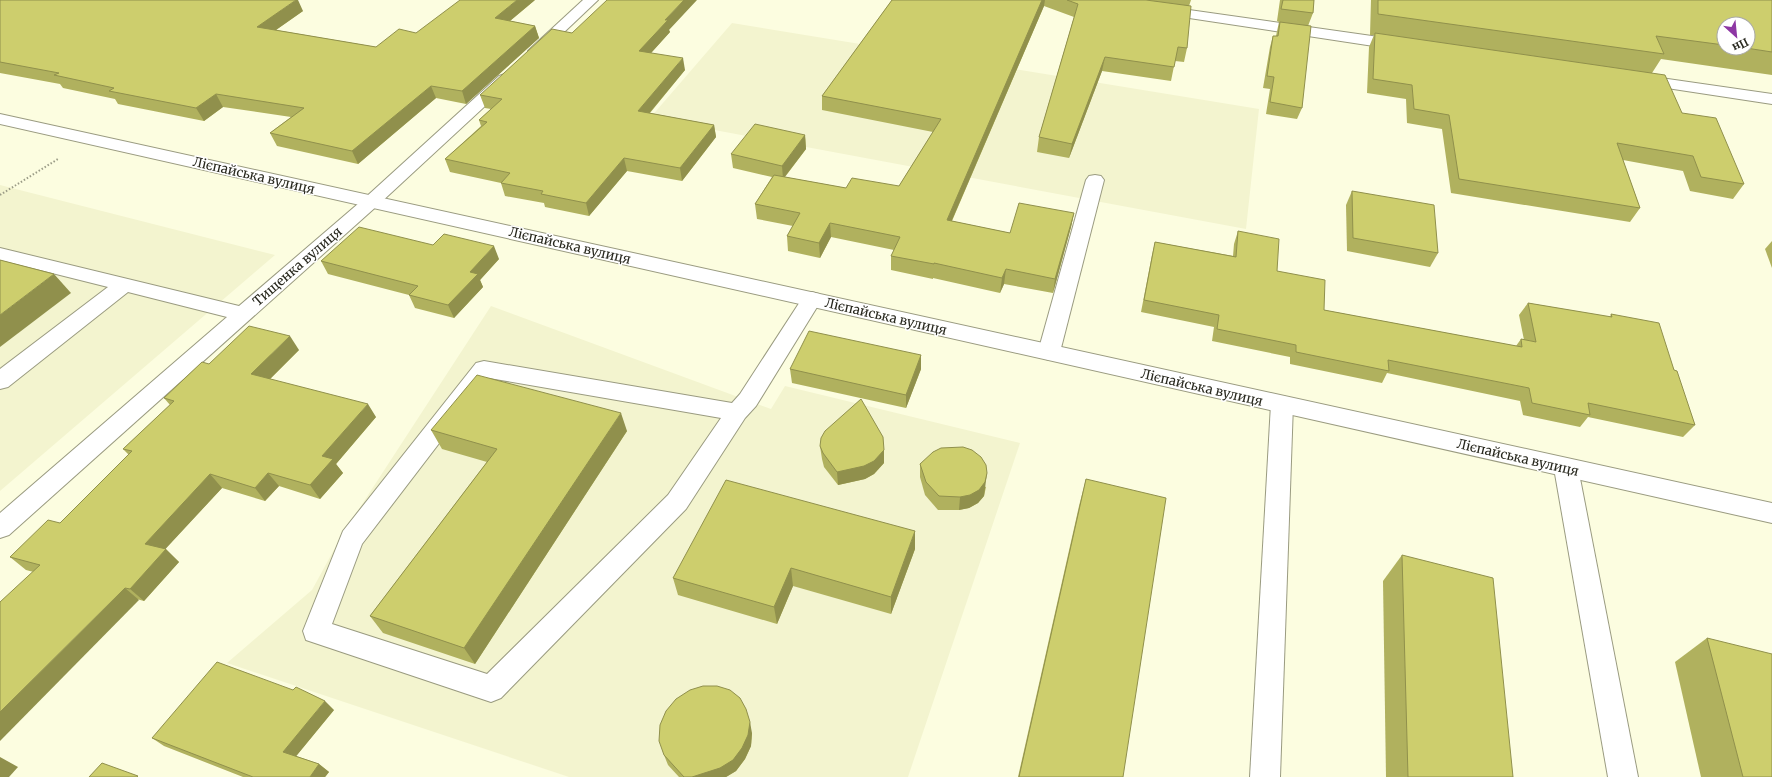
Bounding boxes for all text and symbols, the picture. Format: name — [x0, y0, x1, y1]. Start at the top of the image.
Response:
north arrow — [1716, 16, 1756, 56]
text: Пн — [1730, 35, 1751, 55]
street label: Лієпайська вулиця — [191, 153, 317, 198]
street label: Тищенка вулиця — [249, 223, 346, 310]
street label: Лієпайська вулиця — [507, 223, 633, 268]
street label: Лієпайська вулиця — [823, 294, 949, 339]
street label: Лієпайська вулиця — [1139, 365, 1265, 410]
street label: Лієпайська вулиця — [1455, 435, 1581, 480]

